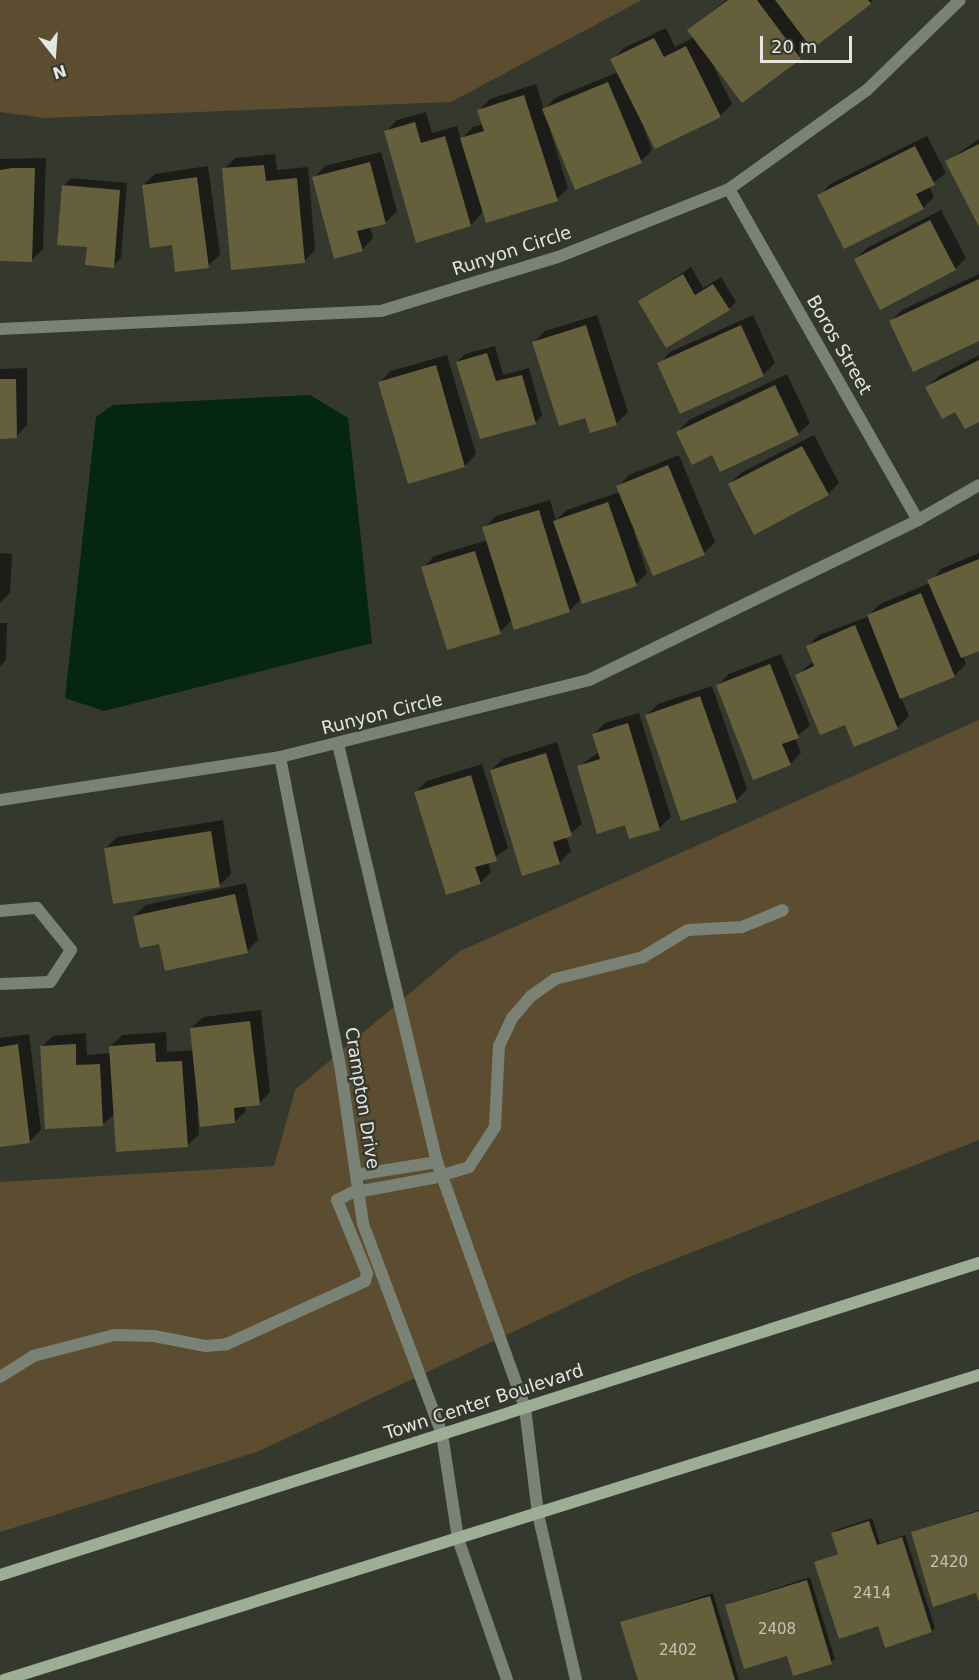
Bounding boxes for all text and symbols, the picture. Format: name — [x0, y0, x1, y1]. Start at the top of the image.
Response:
north arrow — [24, 24, 84, 84]
scale bar — [763, 24, 854, 62]
text: 20 m — [771, 36, 817, 57]
text: N — [50, 61, 69, 83]
street label: Runyon Circle — [450, 222, 574, 280]
street label: Boros Street — [802, 291, 876, 399]
street label: Runyon Circle — [319, 689, 445, 739]
street label: Crampton Drive — [340, 1026, 384, 1170]
street label: Town Center Boulevard — [382, 1360, 586, 1444]
house number: 2420 — [930, 1554, 968, 1572]
house number: 2414 — [853, 1585, 891, 1603]
house number: 2408 — [758, 1621, 796, 1639]
house number: 2402 — [659, 1642, 697, 1660]

